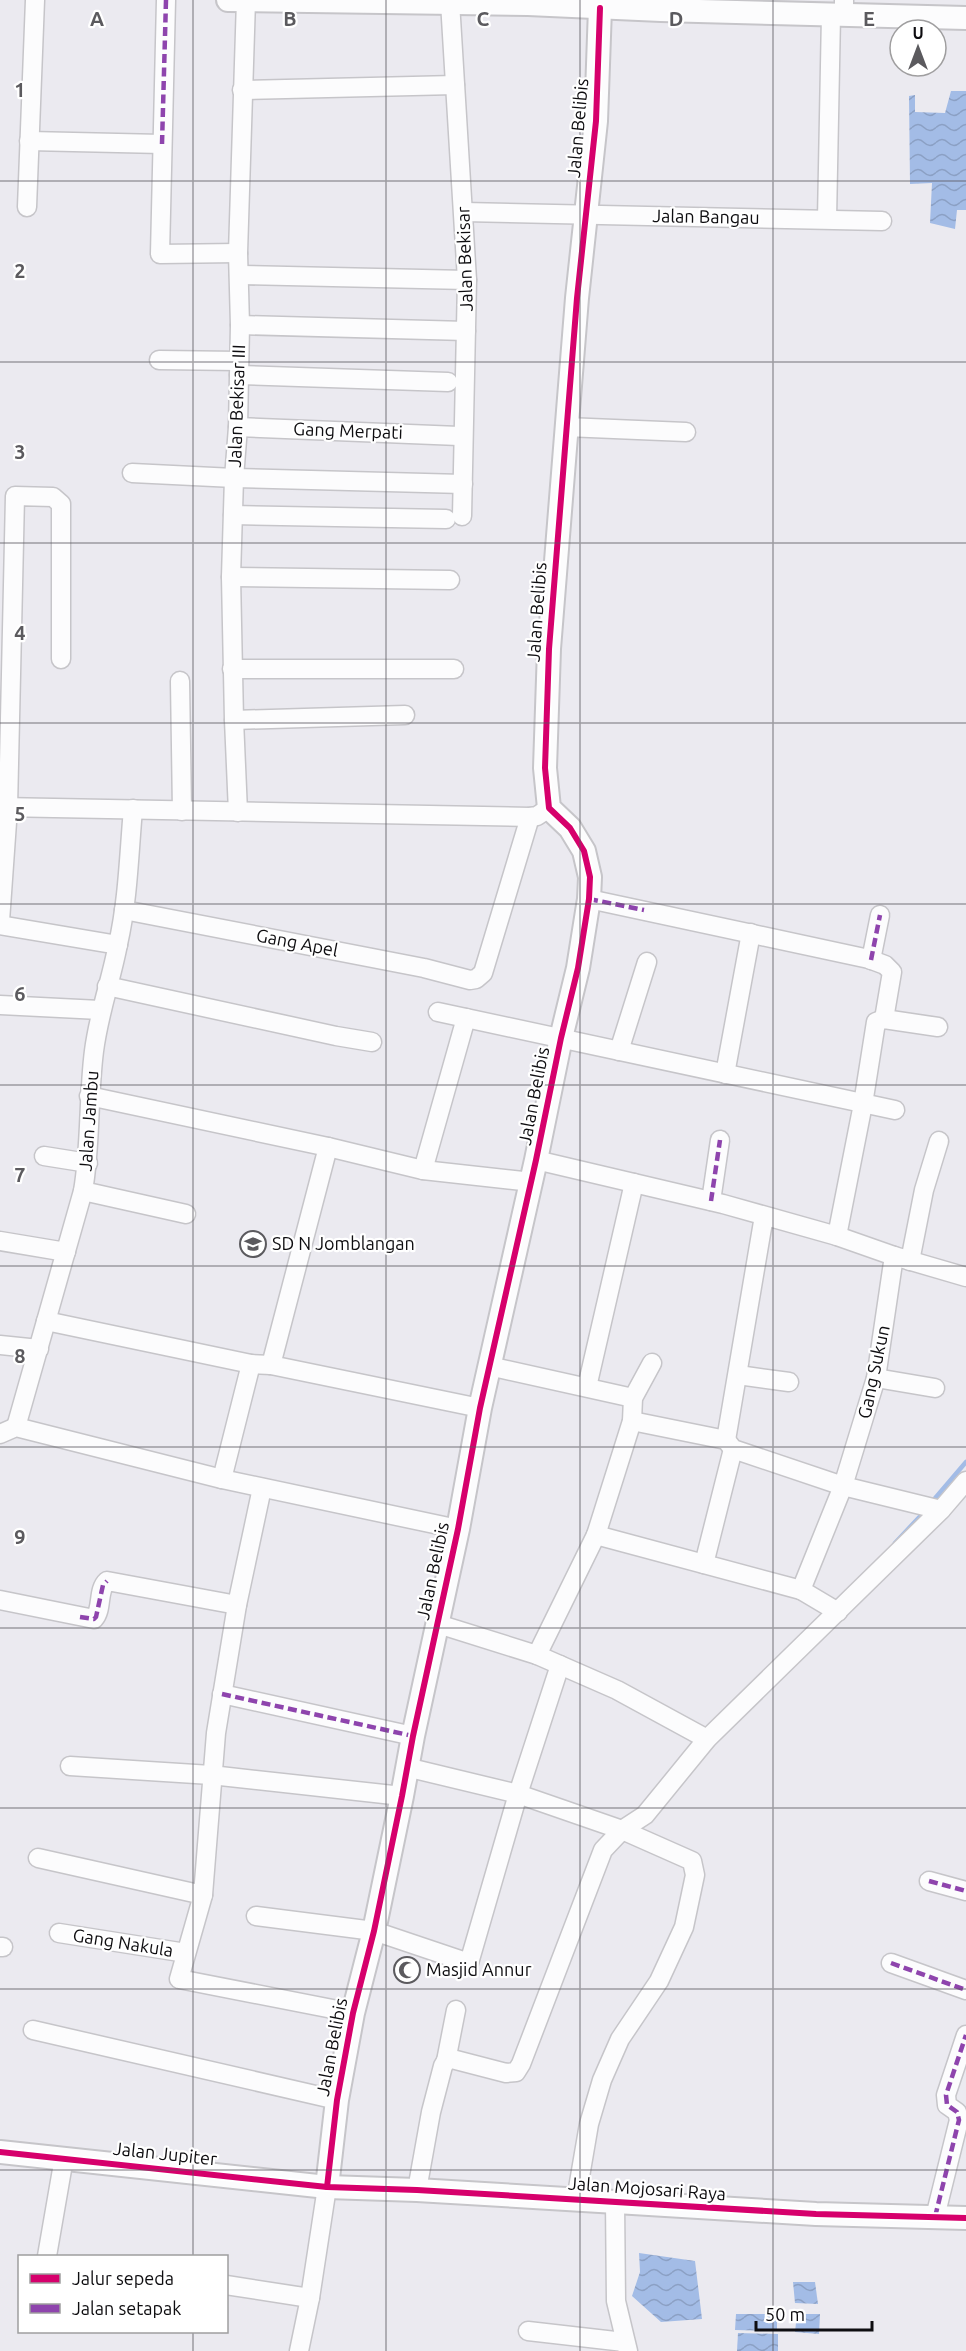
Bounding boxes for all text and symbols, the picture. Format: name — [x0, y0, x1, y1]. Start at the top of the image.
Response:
text: A — [90, 7, 104, 30]
text: B — [283, 7, 297, 30]
text: C — [477, 7, 490, 30]
text: D — [669, 7, 683, 30]
text: E — [863, 7, 875, 30]
north arrow — [888, 18, 948, 78]
text: U — [912, 24, 924, 42]
street label: Jalan Belibis — [563, 77, 591, 178]
text: 1 — [14, 78, 26, 101]
street label: Jalan Bangau — [652, 205, 760, 227]
street label: Jalan Bekisar — [452, 206, 476, 312]
text: 2 — [14, 259, 26, 282]
street label: Jalan Bekisar III — [224, 344, 248, 468]
street label: Gang Merpati — [293, 418, 403, 442]
text: 3 — [14, 440, 26, 463]
street label: Jalan Belibis — [523, 561, 549, 662]
text: 4 — [14, 621, 26, 644]
text: 5 — [14, 802, 26, 825]
street label: Gang Apel — [255, 924, 340, 960]
text: 6 — [14, 982, 26, 1005]
street label: Jalan Belibis — [514, 1045, 552, 1147]
street label: Jalan Jambu — [75, 1070, 101, 1172]
text: 7 — [14, 1163, 26, 1186]
school or university icon: SD N Jomblangan — [238, 1229, 268, 1259]
place label: SD N Jomblangan — [272, 1233, 415, 1253]
street label: Gang Sukun — [853, 1323, 893, 1420]
text: 8 — [14, 1344, 26, 1367]
street label: Jalan Belibis — [412, 1520, 452, 1622]
text: 9 — [14, 1525, 26, 1548]
street label: Gang Nakula — [72, 1924, 175, 1960]
mosque icon: Masjid Annur — [392, 1955, 422, 1985]
place label: Masjid Annur — [426, 1959, 532, 1979]
street label: Jalan Belibis — [312, 1996, 350, 2098]
street label: Jalan Jupiter — [112, 2138, 218, 2168]
street label: Jalan Mojosari Raya — [567, 2173, 727, 2203]
legend — [18, 2255, 228, 2333]
text: Jalur sepeda — [72, 2268, 174, 2288]
scale bar — [756, 2294, 872, 2332]
text: Jalan setapak — [72, 2298, 181, 2318]
text: 50 m — [765, 2304, 805, 2324]

